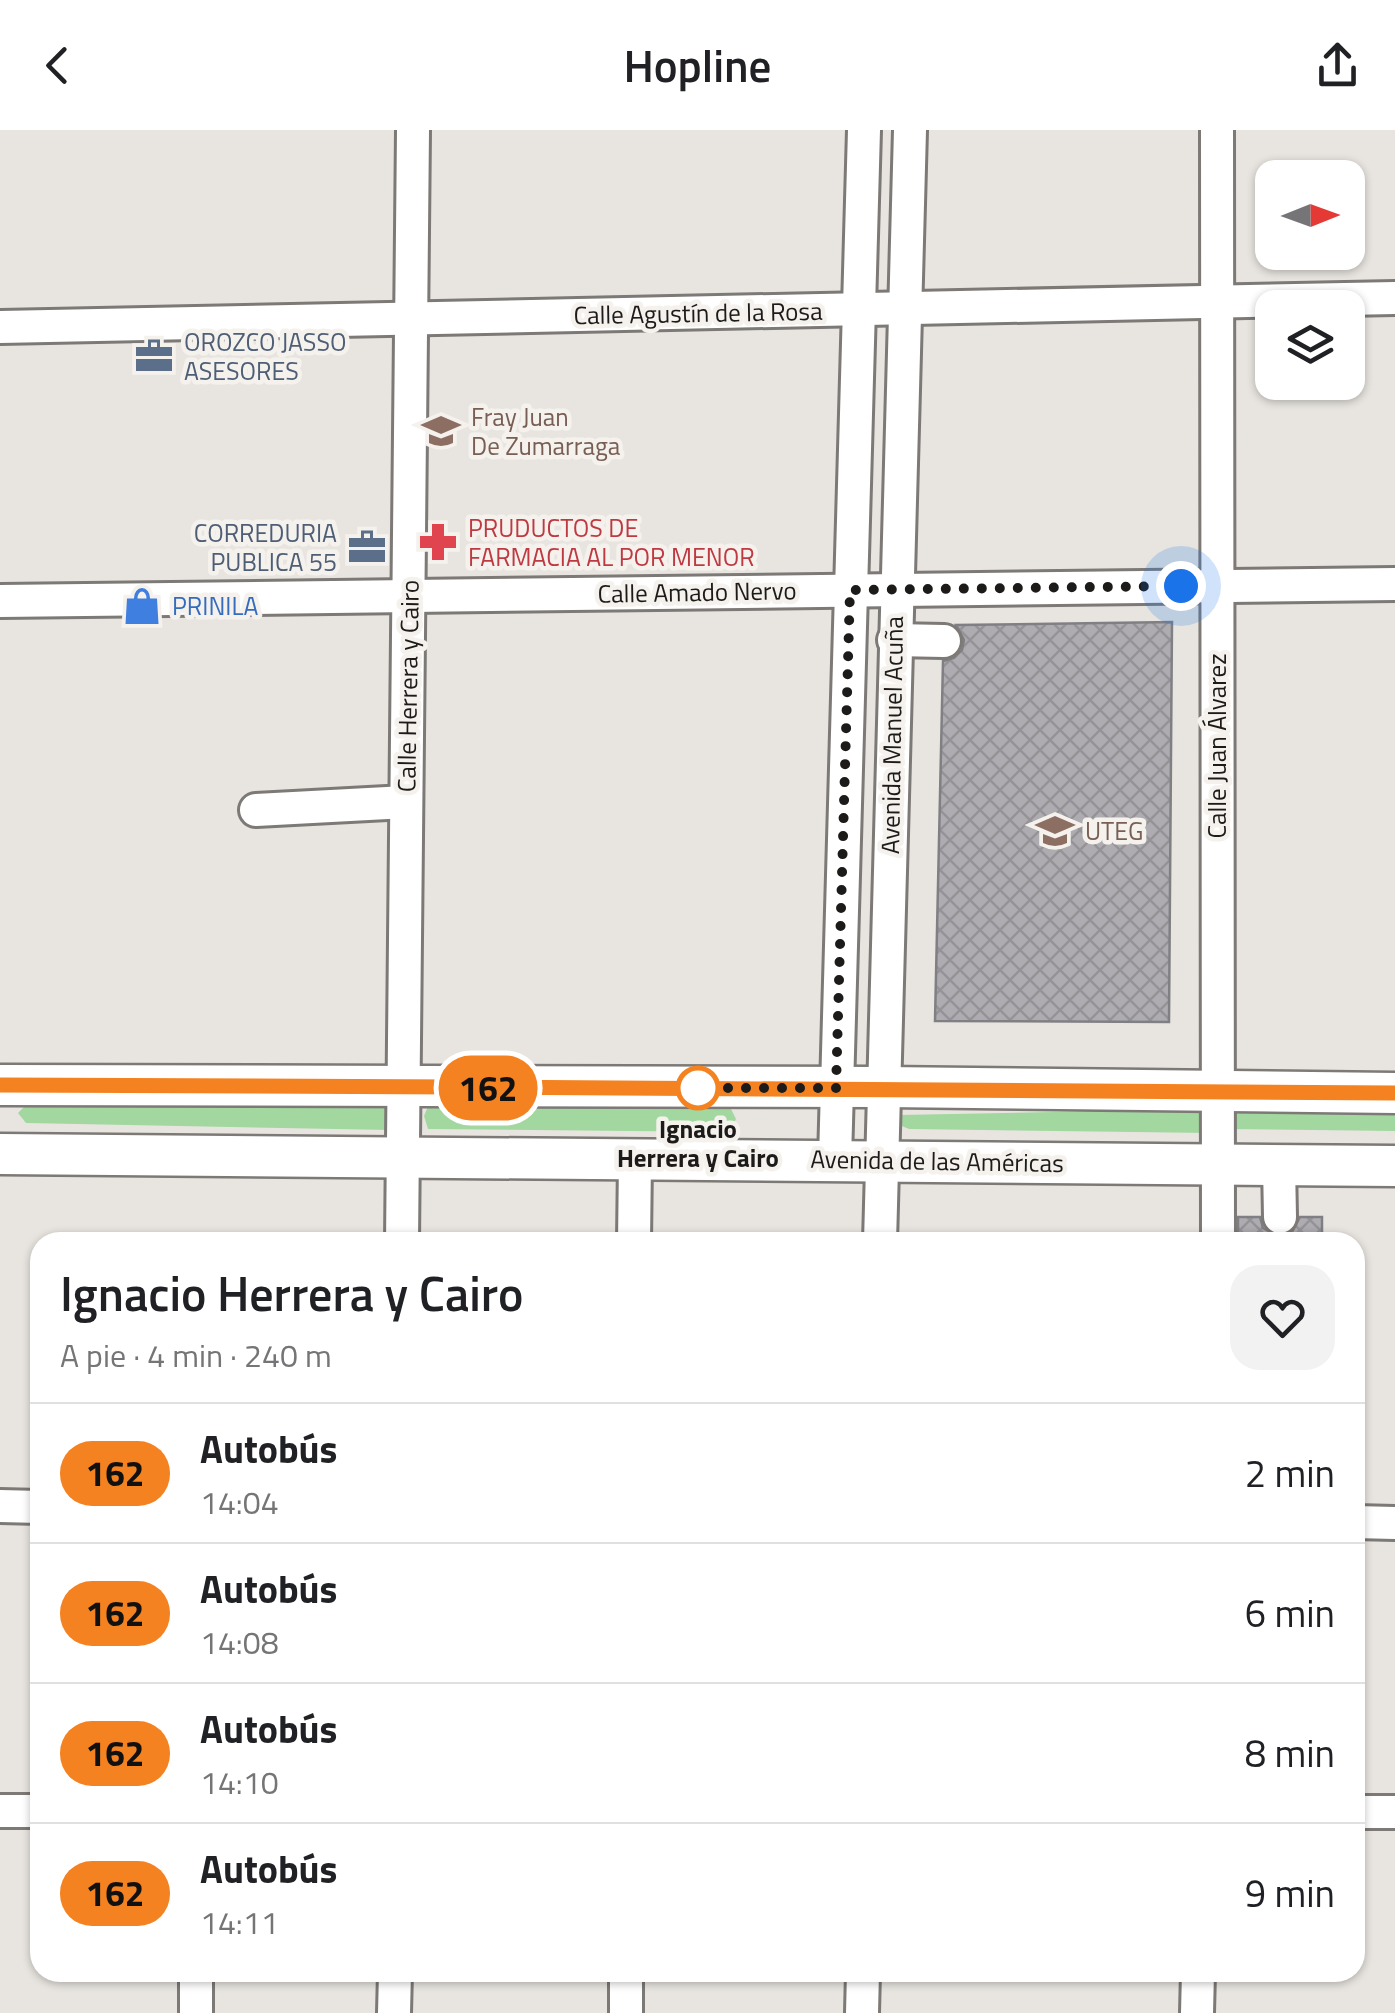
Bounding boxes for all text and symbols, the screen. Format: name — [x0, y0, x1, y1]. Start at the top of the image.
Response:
text: Hopline — [624, 31, 771, 99]
icon: back — [30, 38, 85, 93]
icon: share — [1310, 38, 1365, 93]
north arrow — [1255, 160, 1365, 270]
map controls — [1255, 160, 1365, 400]
button: layers — [1255, 290, 1365, 400]
street label: Calle Agustín de la Rosa — [573, 292, 823, 334]
place label: OROZCO JASSO ASESORES — [184, 323, 346, 390]
office icon: OROZCO JASSO ASESORES — [133, 335, 175, 377]
place label: Fray Juan De Zumarraga — [471, 398, 621, 465]
school or university icon: Fray Juan De Zumarraga — [420, 410, 462, 452]
place label: PRUDUCTOS DE FARMACIA AL POR MENOR — [468, 509, 755, 576]
place label: CORREDURIA PUBLICA 55 — [194, 514, 337, 581]
pharmacy icon: PRUDUCTOS DE FARMACIA AL POR MENOR — [417, 521, 459, 563]
office icon: CORREDURIA PUBLICA 55 — [346, 526, 388, 568]
your location — [1156, 561, 1206, 611]
street label: Calle Amado Nervo — [597, 571, 797, 613]
street label: Calle Herrera y Cairo — [387, 580, 429, 792]
shop icon: PRINILA — [121, 585, 163, 627]
place label: PRINILA — [172, 587, 258, 625]
street label: Avenida Manuel Acuña — [871, 615, 913, 854]
street label: Calle Juan Álvarez — [1198, 653, 1236, 839]
school or university icon: UTEG — [1034, 810, 1076, 852]
place label: UTEG — [1085, 812, 1143, 850]
line badge: 162 — [430, 1056, 546, 1120]
text: 162 — [459, 1061, 517, 1115]
marker: Ignacio Herrera y Cairo — [677, 1067, 719, 1109]
place label: Ignacio Herrera y Cairo — [617, 1110, 779, 1177]
street label: Avenida de las Américas — [810, 1140, 1064, 1182]
text: Ignacio Herrera y Cairo — [60, 1257, 523, 1330]
button: heart — [1230, 1265, 1335, 1370]
text: A pie · 4 min · 240 m — [60, 1331, 332, 1379]
text: Autobús — [200, 1420, 338, 1478]
text: 2 min — [1245, 1444, 1335, 1502]
text: 162 — [86, 1446, 144, 1500]
text: 14:04 — [200, 1478, 279, 1526]
text: Autobús — [200, 1560, 338, 1618]
text: 6 min — [1245, 1584, 1335, 1642]
text: 162 — [86, 1586, 144, 1640]
text: 14:08 — [200, 1618, 279, 1666]
text: Autobús — [200, 1700, 338, 1758]
text: 8 min — [1245, 1724, 1335, 1782]
text: 162 — [86, 1726, 144, 1780]
text: 14:10 — [200, 1758, 279, 1806]
text: Autobús — [200, 1840, 338, 1898]
text: 9 min — [1245, 1864, 1335, 1922]
text: 162 — [86, 1866, 144, 1920]
text: 14:11 — [200, 1898, 279, 1946]

